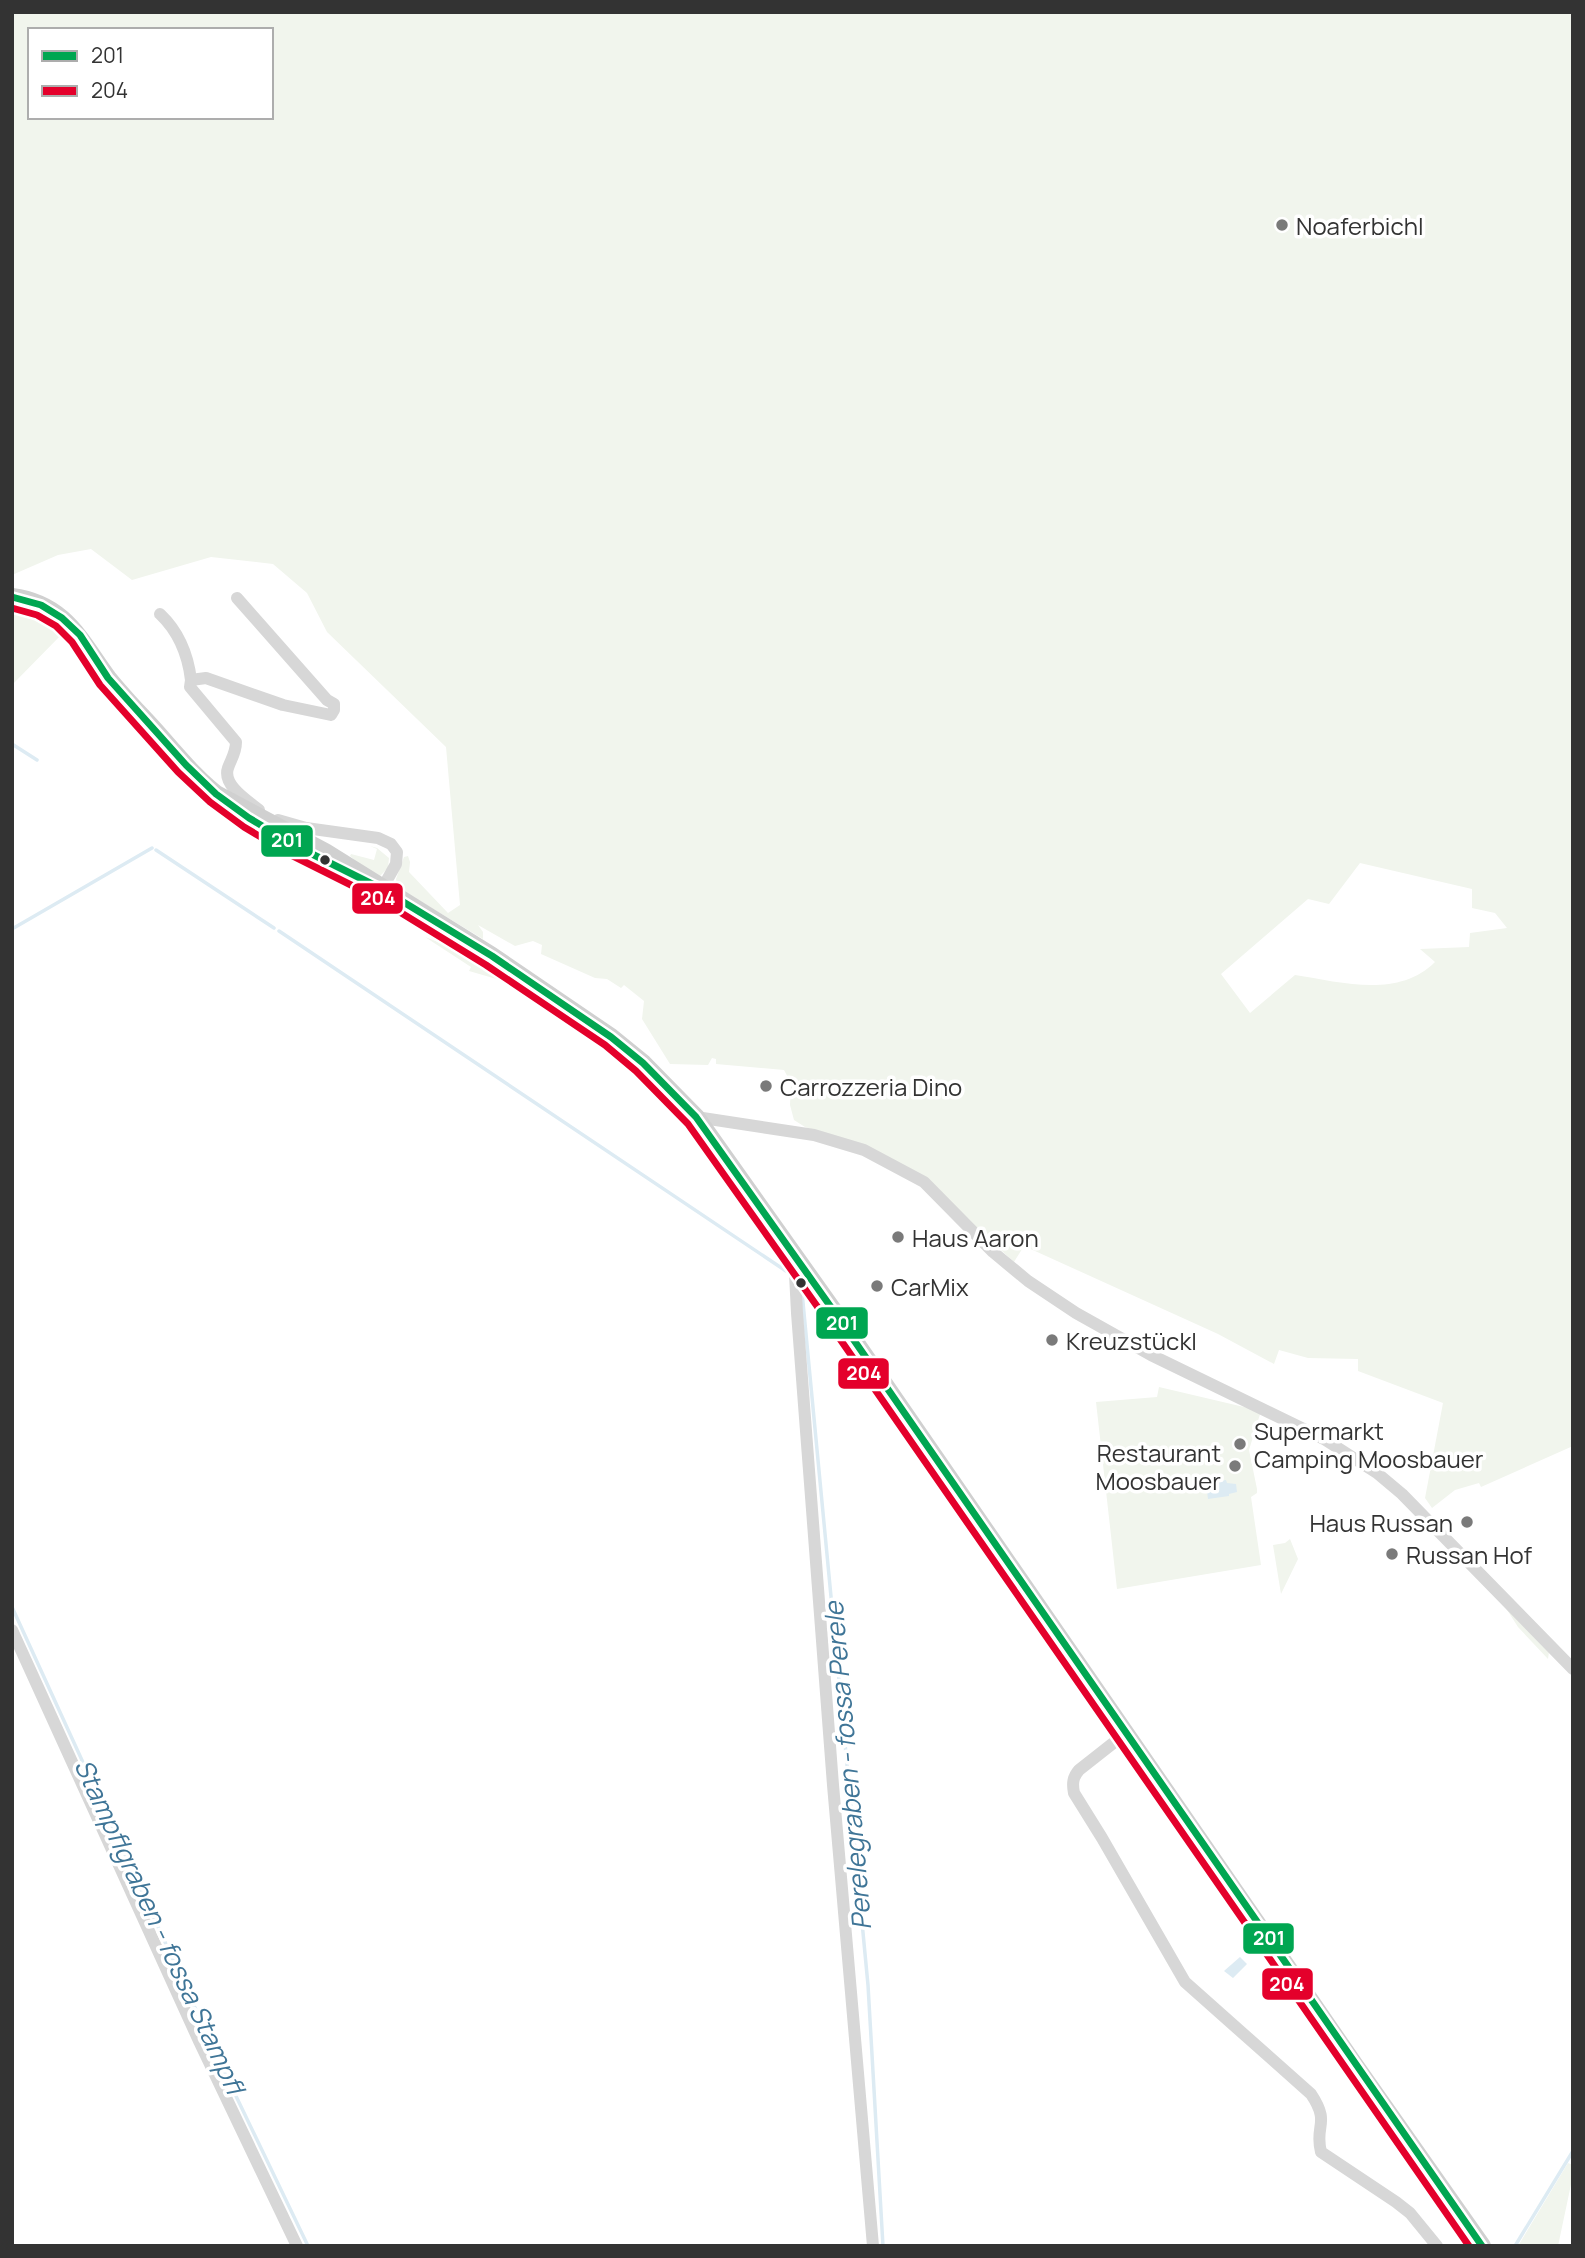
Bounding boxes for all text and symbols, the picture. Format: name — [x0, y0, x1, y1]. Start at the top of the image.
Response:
legend — [28, 28, 273, 119]
text: 201 — [91, 41, 124, 69]
text: 204 — [91, 76, 128, 104]
place label: Noaferbichl — [1296, 209, 1424, 242]
marker: Noaferbichl — [1274, 217, 1290, 233]
line badge: 201 — [260, 824, 314, 858]
text: 201 — [271, 827, 303, 853]
unlabelled marker — [318, 853, 332, 867]
line badge: 204 — [351, 882, 404, 915]
text: 204 — [360, 885, 396, 911]
place label: Carrozzeria Dino — [780, 1070, 962, 1103]
marker: Carrozzeria Dino — [758, 1078, 774, 1094]
place label: Haus Aaron — [912, 1221, 1039, 1254]
marker: Haus Aaron — [890, 1229, 906, 1245]
place label: CarMix — [891, 1270, 969, 1303]
unlabelled marker — [794, 1276, 808, 1290]
marker: CarMix — [869, 1278, 885, 1294]
line badge: 201 — [815, 1306, 869, 1340]
text: 201 — [826, 1310, 858, 1336]
place label: Kreuzstückl — [1066, 1324, 1197, 1357]
marker: Kreuzstückl — [1044, 1332, 1060, 1348]
line badge: 204 — [837, 1357, 890, 1390]
text: 204 — [846, 1360, 882, 1386]
place label: Supermarkt Camping Moosbauer — [1254, 1414, 1484, 1475]
place label: Restaurant Moosbauer — [1095, 1436, 1221, 1497]
marker: Supermarkt Camping Moosbauer — [1232, 1436, 1248, 1452]
marker: Restaurant Moosbauer — [1227, 1458, 1243, 1474]
place label: Haus Russan — [1309, 1506, 1453, 1539]
marker: Haus Russan — [1459, 1514, 1475, 1530]
place label: Russan Hof — [1406, 1538, 1533, 1571]
marker: Russan Hof — [1384, 1546, 1400, 1562]
water label: Perelegraben - fossa Perele — [815, 1599, 879, 1932]
water label: Stampflgraben - fossa Stampfl — [66, 1753, 255, 2102]
line badge: 201 — [1242, 1922, 1295, 1955]
text: 201 — [1253, 1925, 1285, 1951]
line badge: 204 — [1261, 1967, 1314, 2001]
text: 204 — [1269, 1971, 1305, 1997]

